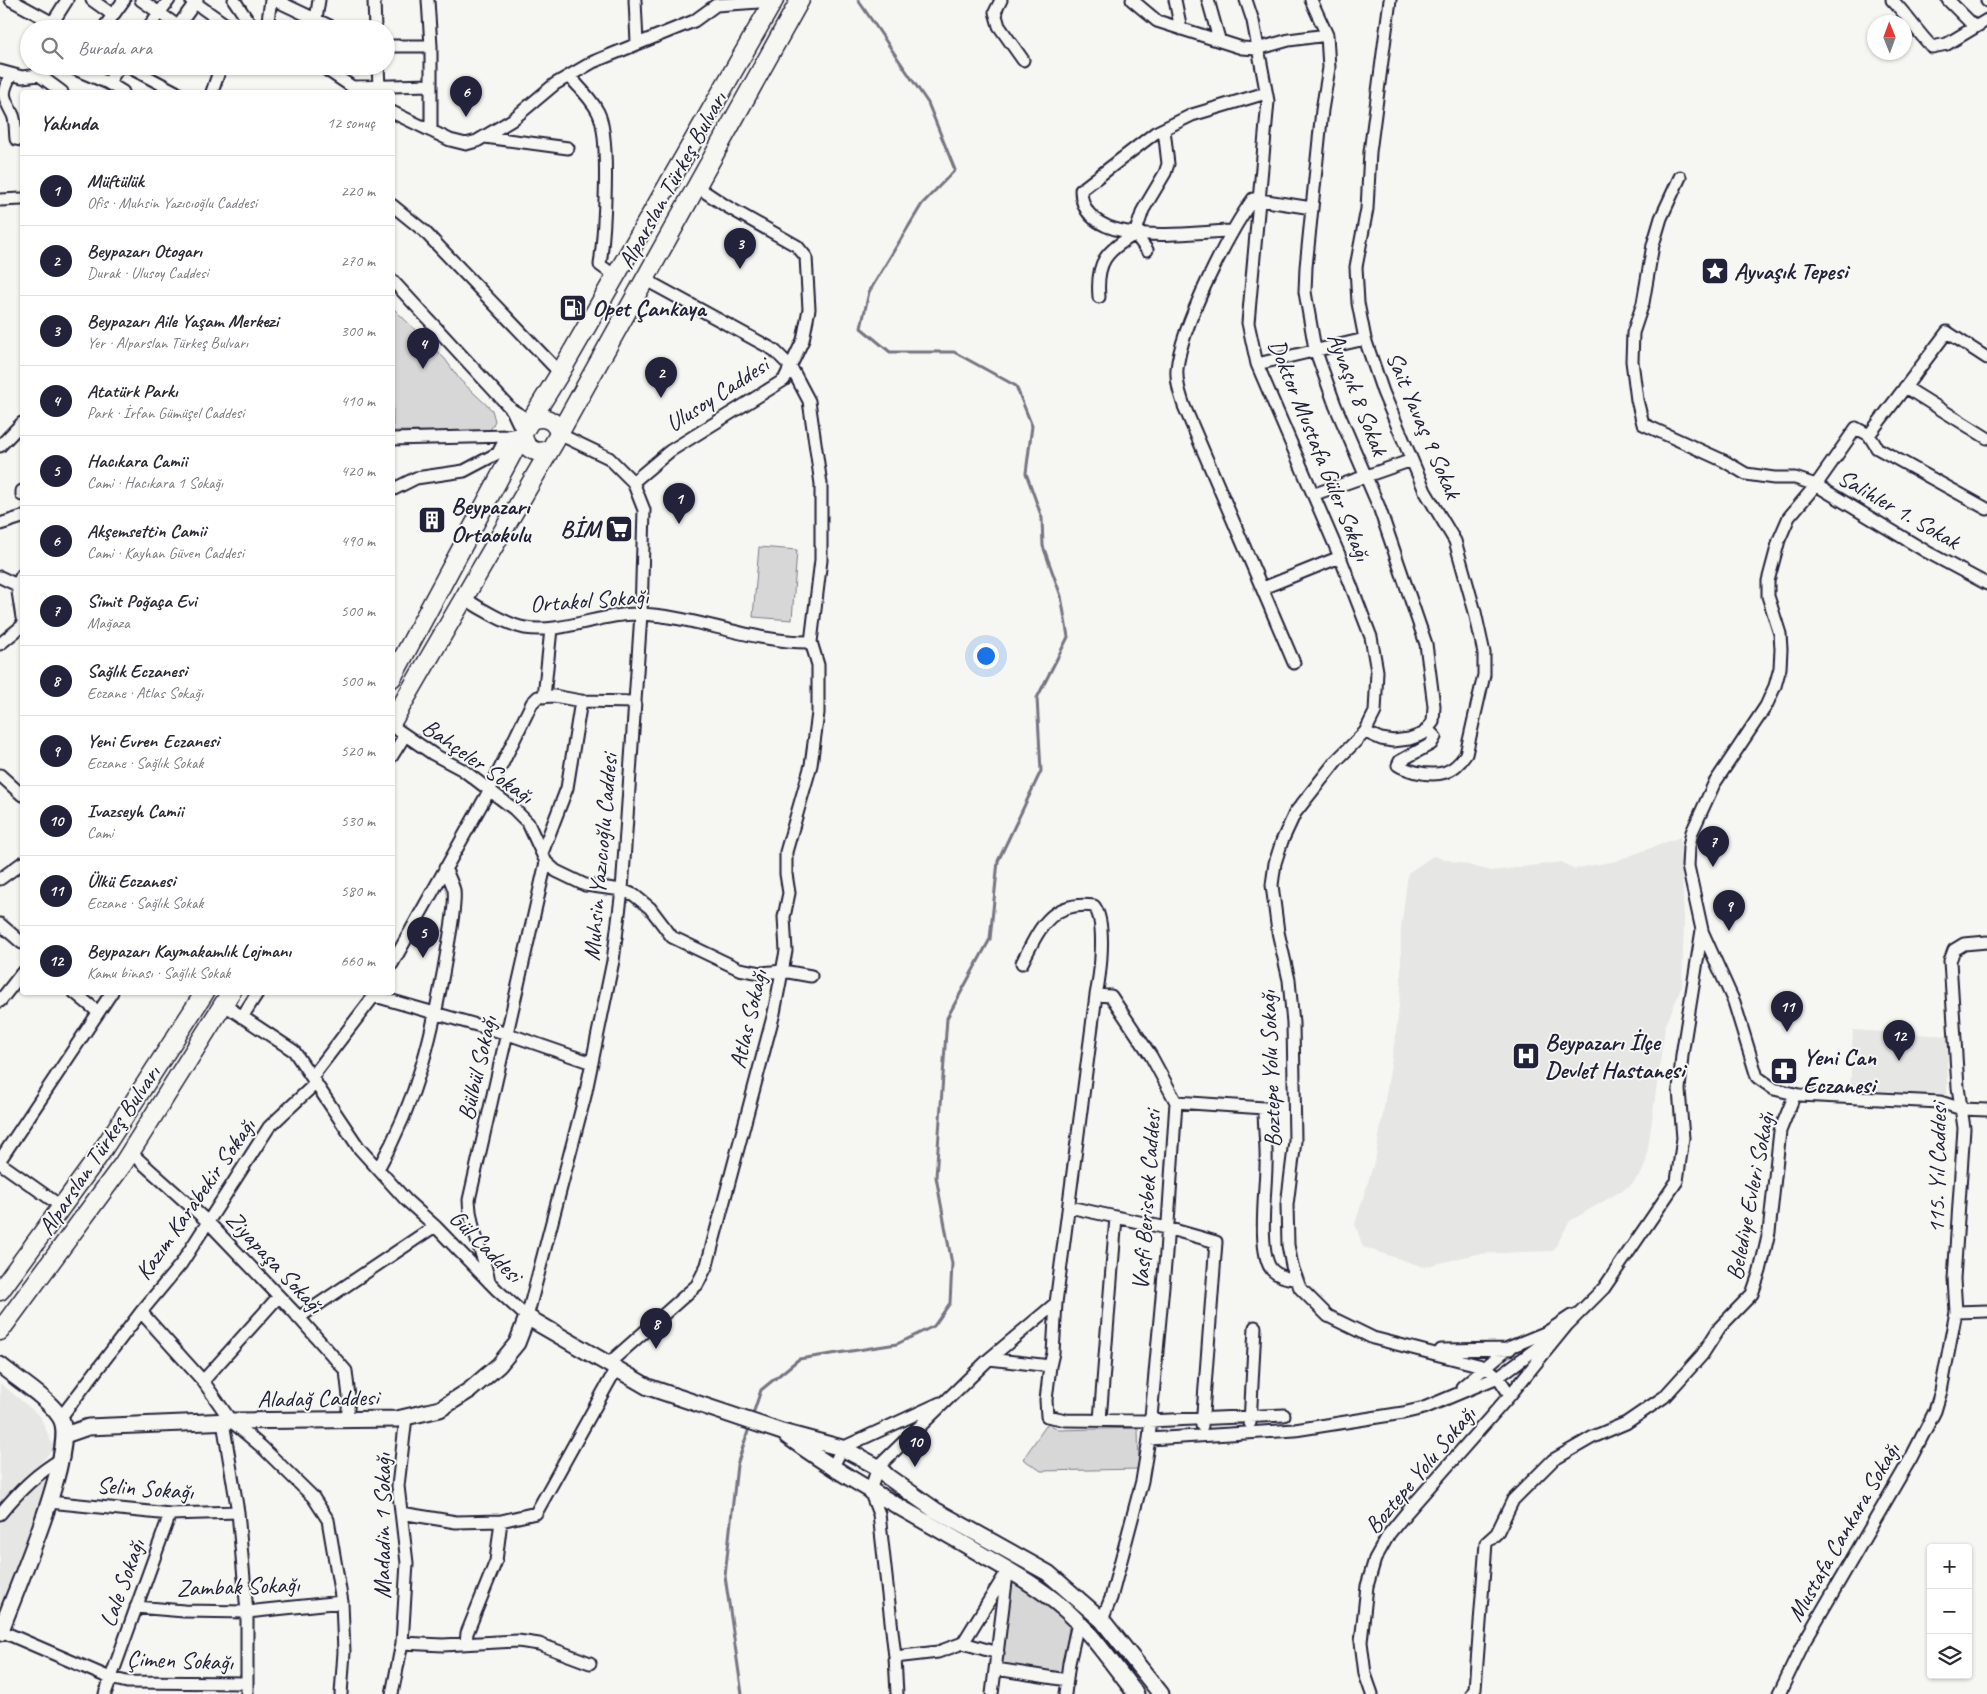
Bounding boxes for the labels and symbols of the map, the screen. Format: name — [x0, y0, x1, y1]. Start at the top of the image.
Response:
north arrow — [1867, 15, 1912, 60]
pin: 6 — [450, 76, 482, 117]
street label: Alparslan Türkeş Bulvarı — [611, 85, 734, 274]
pin: 3 — [724, 228, 756, 269]
place icon: Ayvaşık Tepesi — [1700, 256, 1730, 286]
place label: Ayvaşık Tepesi — [1734, 256, 1851, 286]
fuel station icon: Opet Çankaya — [558, 293, 588, 323]
place label: Opet Çankaya — [592, 293, 707, 323]
pin: 4 — [407, 328, 439, 369]
street label: Ayvaşık 8 Sokak — [1321, 328, 1396, 462]
street label: Doktor Mustafa Güler Sokağı — [1262, 335, 1379, 566]
street label: Sait Yavaş 9 Sokak — [1380, 347, 1469, 505]
street label: Ulusoy Caddesi — [660, 348, 776, 438]
pin: 2 — [645, 357, 677, 398]
street label: Salihler 1. Sokak — [1833, 462, 1967, 557]
pin: 1 — [663, 483, 695, 524]
place label: Beypazarı Ortaokulu — [451, 491, 532, 549]
building icon: Beypazarı Ortaokulu — [417, 505, 447, 535]
place label: BİM — [560, 514, 603, 544]
supermarket icon: BİM — [604, 514, 634, 544]
street label: Ortakol Sokağı — [529, 581, 651, 619]
your location — [973, 643, 999, 669]
street label: Bahçeler Sokağı — [416, 712, 541, 811]
street label: Muhsin Yazıcıoğlu Caddesi — [576, 750, 624, 962]
pin: 7 — [1697, 826, 1729, 867]
pin: 9 — [1713, 890, 1745, 931]
pin: 5 — [407, 917, 439, 958]
street label: Atlas Sokağı — [722, 965, 774, 1071]
street label: Boztepe Yolu Sokağı — [1252, 988, 1288, 1148]
pin: 11 — [1771, 991, 1803, 1032]
street label: Bülbül Sokağı — [450, 1012, 504, 1123]
pin: 12 — [1883, 1020, 1915, 1061]
place label: Beypazarı İlçe Devlet Hastanesi — [1545, 1027, 1688, 1085]
hospital icon: Beypazarı İlçe Devlet Hastanesi — [1511, 1041, 1541, 1071]
place label: Yeni Can Eczanesi — [1803, 1042, 1878, 1100]
pharmacy icon: Yeni Can Eczanesi — [1769, 1056, 1799, 1086]
street label: Alparslan Türkeş Bulvarı — [31, 1058, 168, 1241]
street label: 115. Yıl Caddesi — [1921, 1099, 1953, 1234]
street label: Vasfi Berisbek Caddesi — [1125, 1106, 1167, 1291]
street label: Belediye Evleri Sokağı — [1719, 1108, 1781, 1283]
street label: Kazım Karabekir Sokağı — [128, 1111, 263, 1286]
street label: Gül Caddesi — [443, 1203, 531, 1291]
street label: Ziyapaşa Sokağı — [220, 1204, 331, 1321]
pin: 8 — [640, 1308, 672, 1349]
street label: Aladağ Caddesi — [257, 1382, 382, 1414]
street label: Boztepe Yolu Sokağı — [1358, 1399, 1483, 1540]
pin: 10 — [899, 1426, 931, 1467]
street label: Mustafa Cankara Sokağı — [1780, 1436, 1907, 1626]
street label: Madadin 1 Sokağı — [367, 1452, 397, 1599]
street label: Selin Sokağı — [96, 1470, 196, 1506]
street label: Lale Sokağı — [92, 1534, 152, 1631]
street label: Zambak Sokağı — [176, 1569, 301, 1603]
street label: Çimen Sokağı — [126, 1643, 235, 1677]

